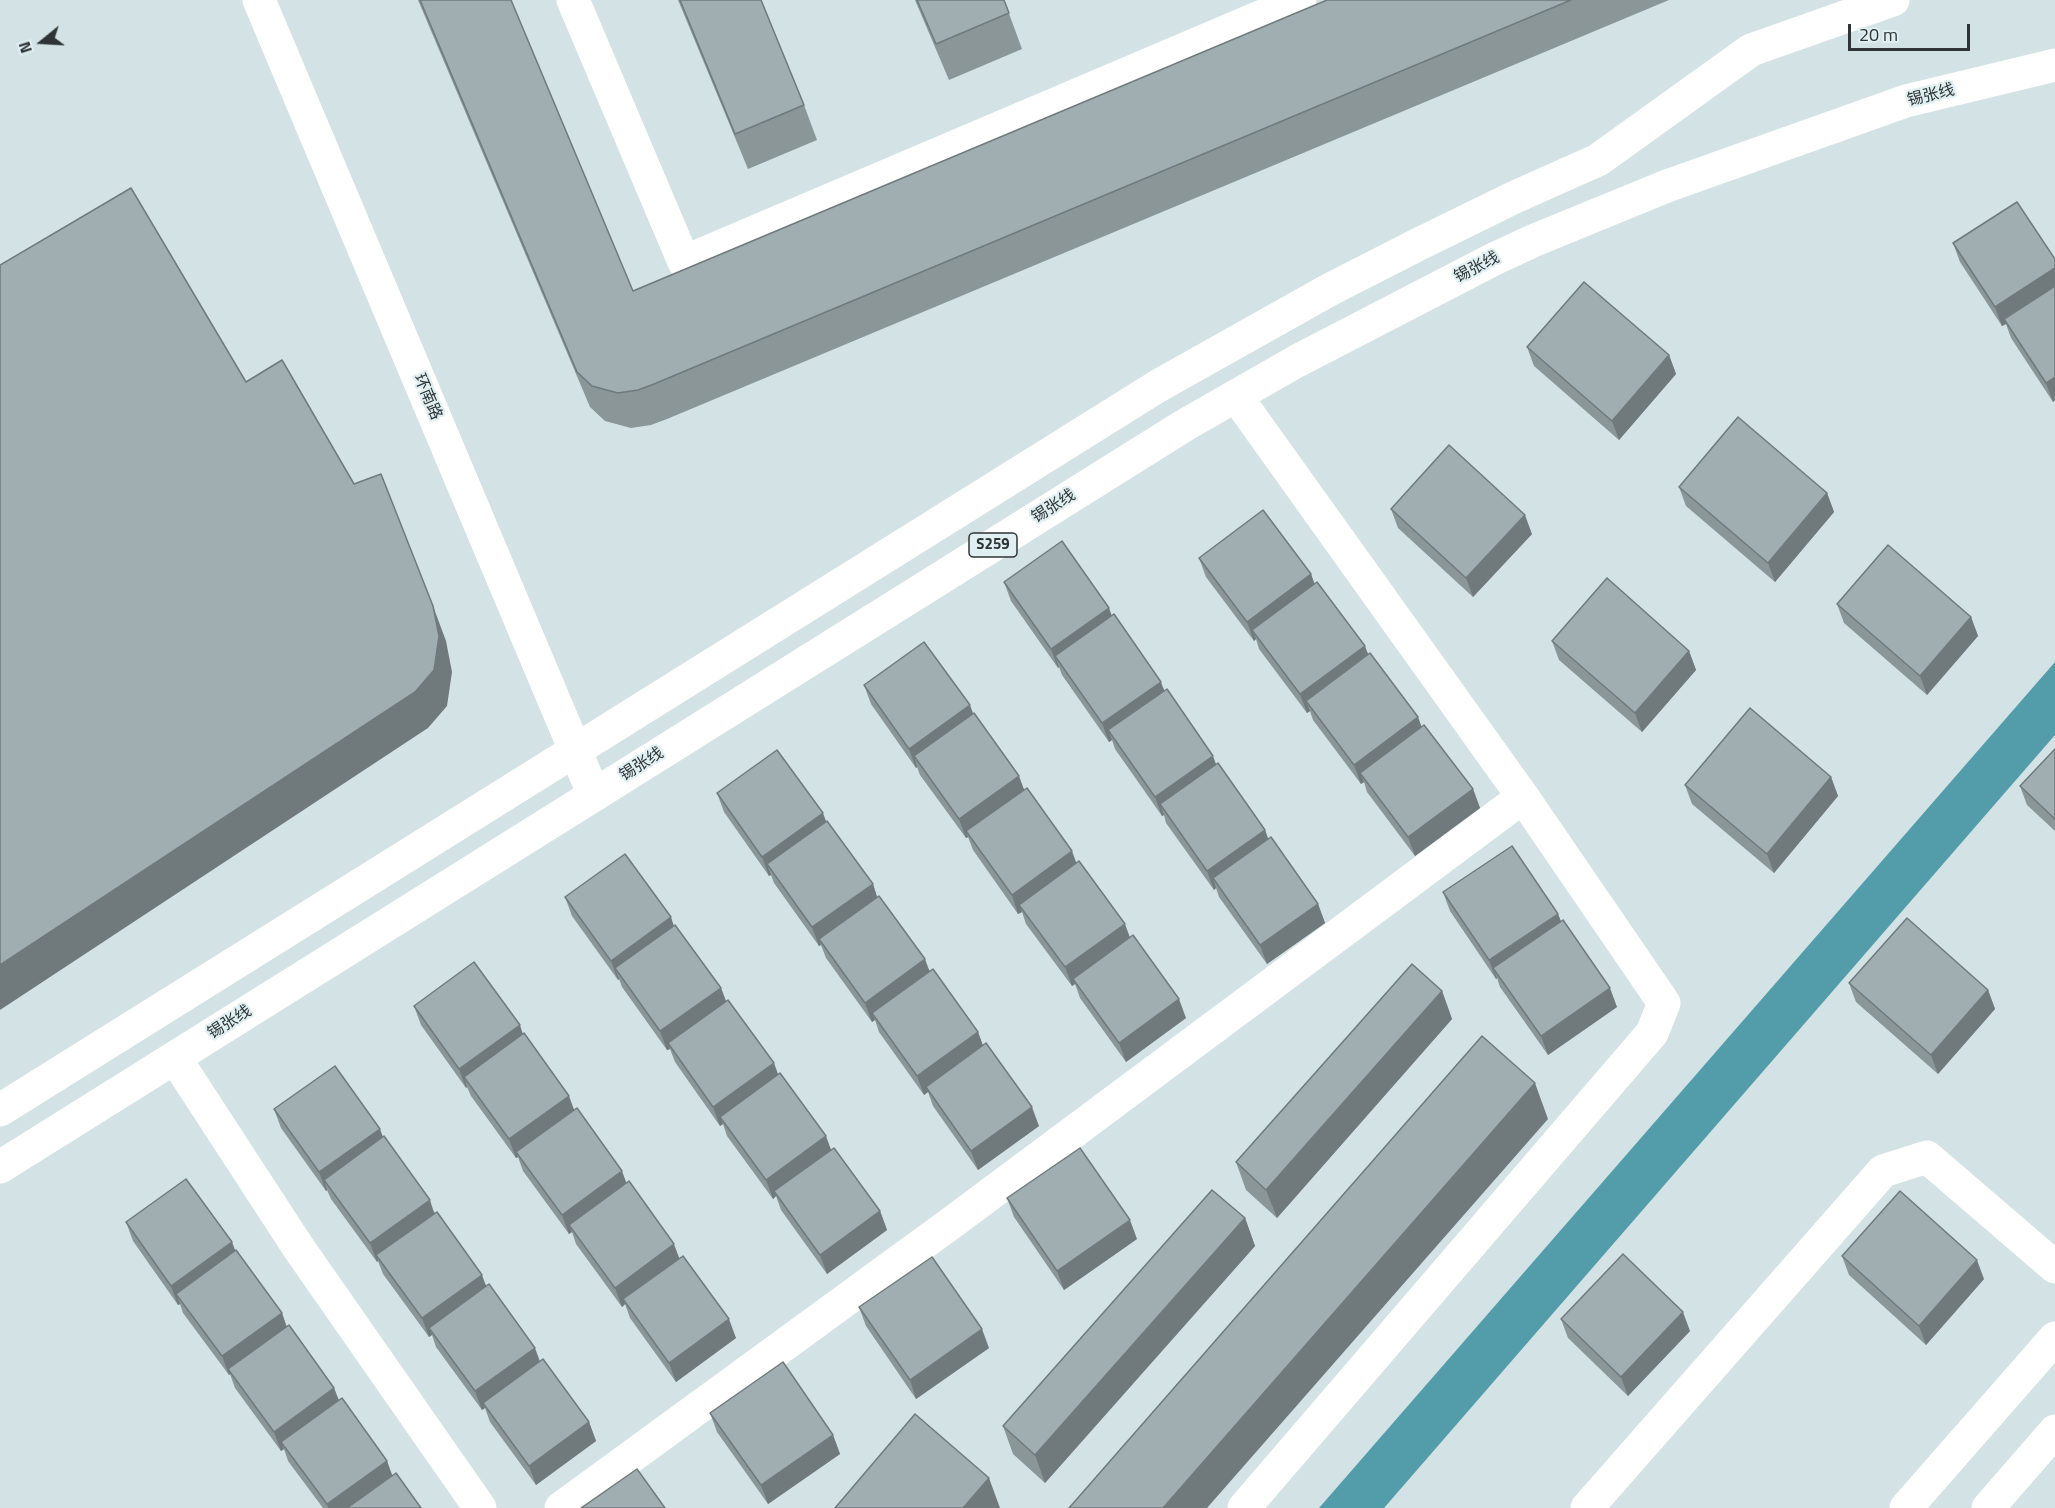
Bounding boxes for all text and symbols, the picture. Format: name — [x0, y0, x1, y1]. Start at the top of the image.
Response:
north arrow — [12, 12, 72, 72]
scale bar — [1851, 12, 1972, 50]
text: 20 m — [1859, 21, 1898, 48]
text: N — [12, 39, 38, 57]
street label: 锡张线 — [1905, 81, 1957, 111]
street label: 锡张线 — [1451, 249, 1503, 287]
street label: 环南路 — [409, 371, 445, 423]
street label: 锡张线 — [1029, 486, 1079, 528]
road number: S259 — [969, 533, 1017, 557]
street label: 锡张线 — [617, 744, 667, 786]
street label: 锡张线 — [205, 1002, 255, 1044]

